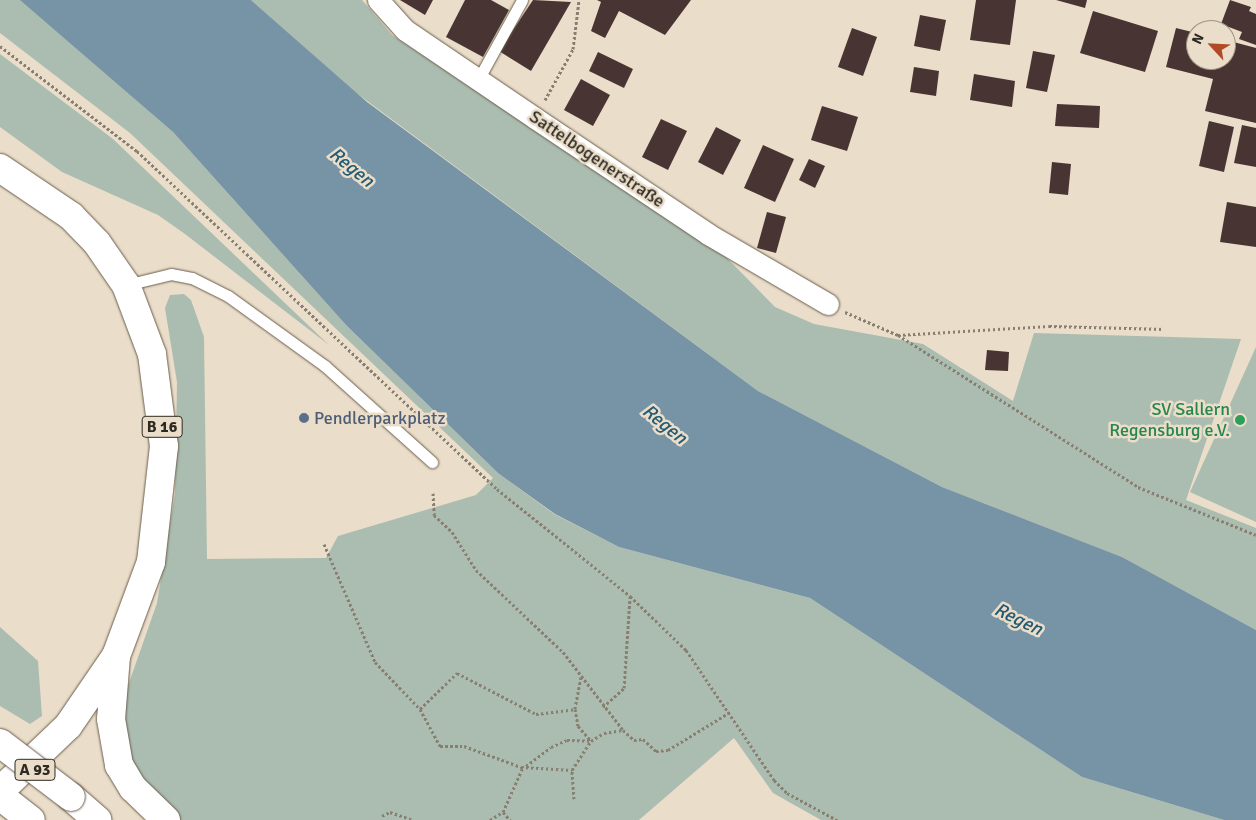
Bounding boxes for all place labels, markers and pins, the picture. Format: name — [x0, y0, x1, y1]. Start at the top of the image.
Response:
place label: SV Sallern Regensburg e.V. — [1109, 399, 1230, 442]
place label: Pendlerparkplatz — [314, 407, 446, 429]
marker: Pendlerparkplatz — [298, 412, 310, 424]
marker: SV Sallern Regensburg e.V. — [1234, 414, 1246, 426]

